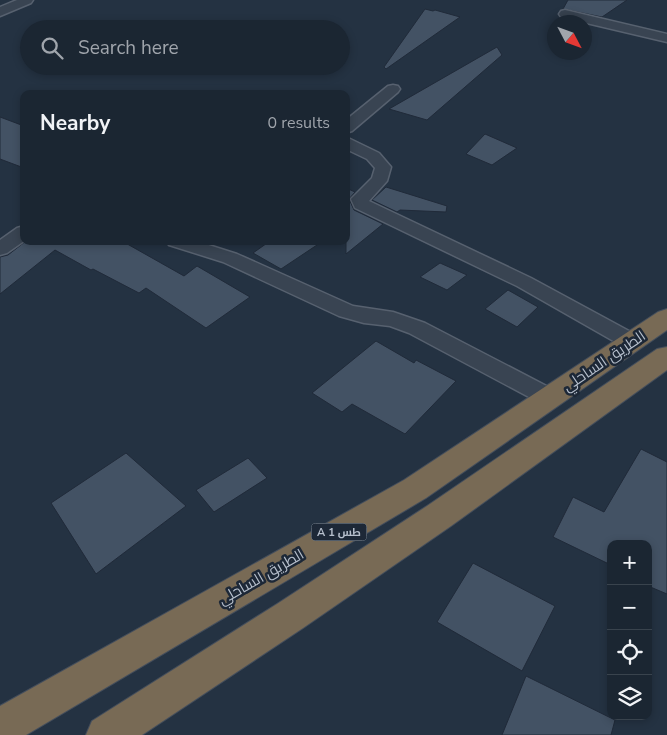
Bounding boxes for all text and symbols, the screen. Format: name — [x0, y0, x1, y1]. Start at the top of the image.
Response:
north arrow — [547, 15, 592, 60]
search box — [20, 20, 350, 75]
icon: search — [38, 34, 66, 62]
text: Search here — [78, 35, 179, 61]
text: Nearby — [40, 109, 110, 137]
text: 0 results — [268, 112, 330, 134]
street label: الطريق الساحلي — [559, 326, 650, 398]
road number: A 1 طس — [312, 524, 366, 540]
map controls — [607, 540, 652, 720]
button: + — [607, 540, 652, 585]
street label: الطريق الساحلي — [214, 544, 309, 611]
button: − — [607, 585, 652, 630]
button: locate — [607, 630, 652, 675]
button: layers — [607, 675, 652, 720]

